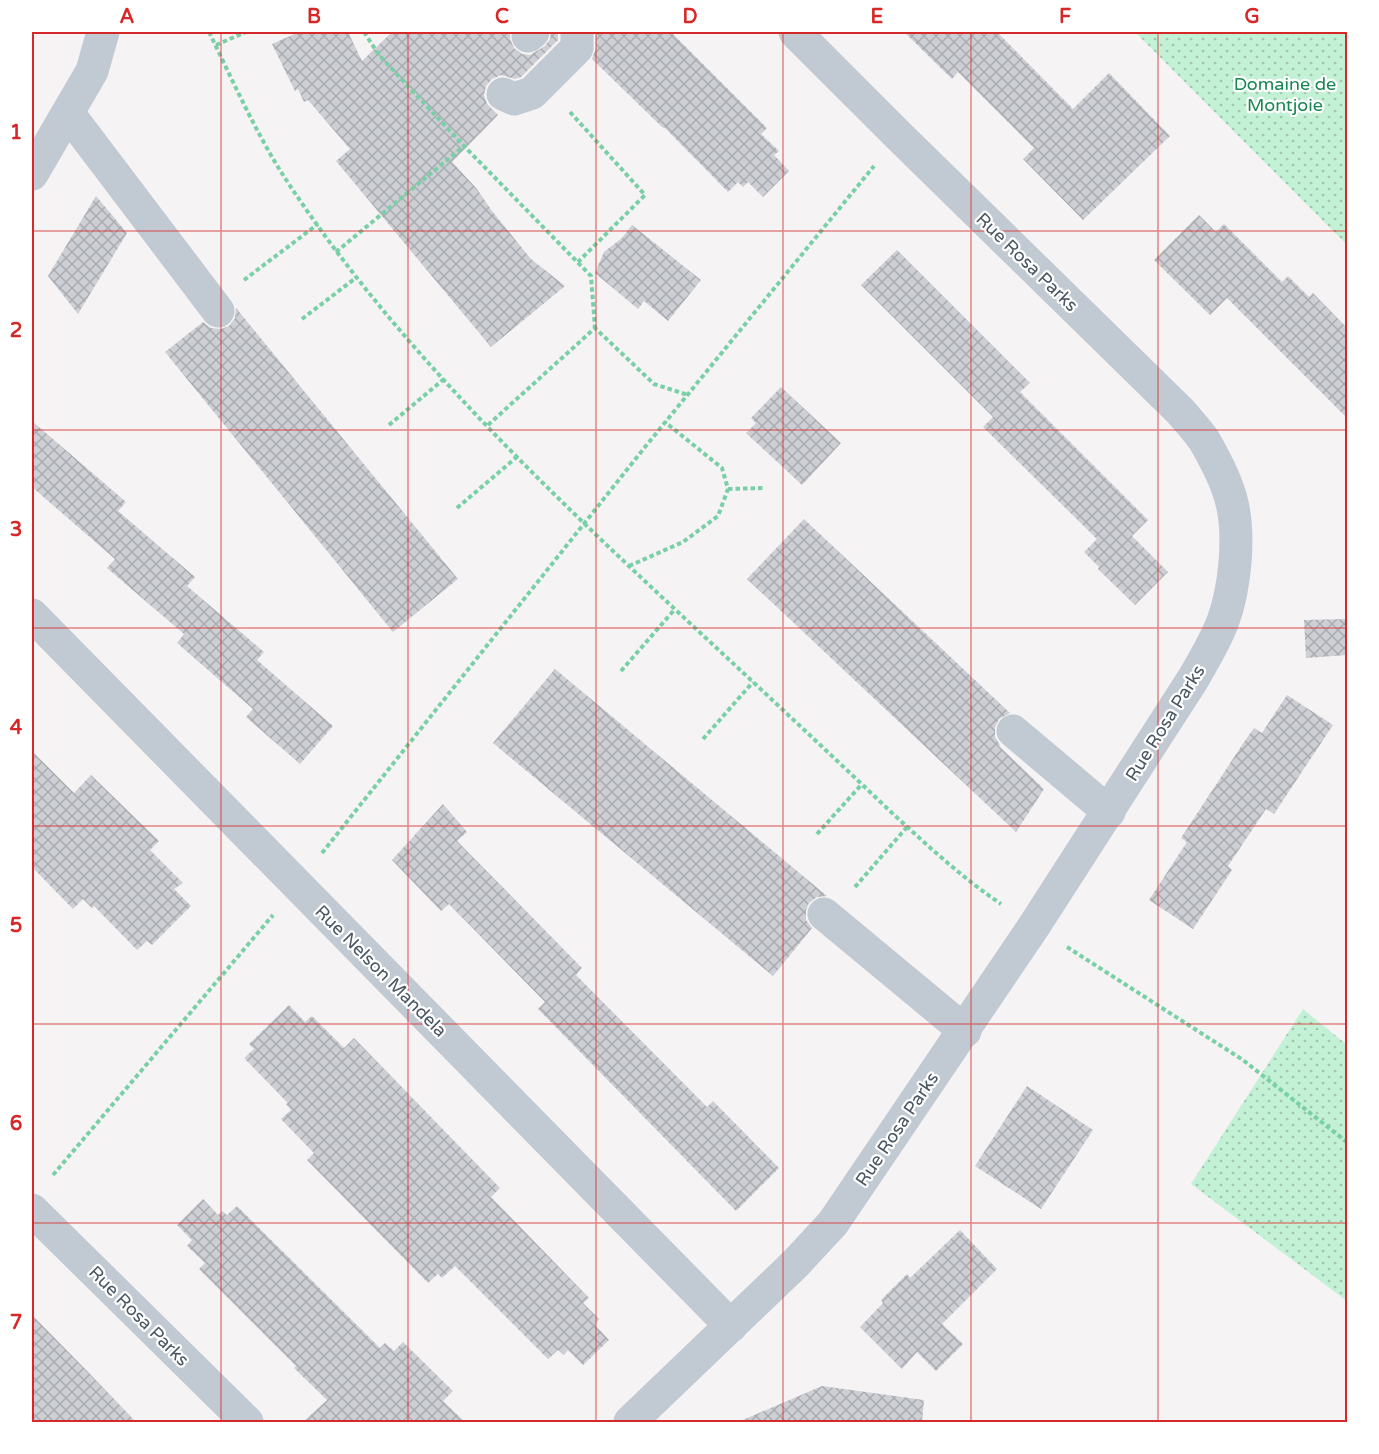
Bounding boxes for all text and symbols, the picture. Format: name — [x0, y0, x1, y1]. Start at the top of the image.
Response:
text: A — [120, 5, 135, 29]
text: B — [307, 5, 321, 29]
text: C — [495, 5, 509, 29]
text: D — [682, 5, 698, 29]
text: E — [871, 5, 884, 29]
text: F — [1059, 5, 1071, 29]
text: G — [1244, 5, 1260, 29]
park label: Domaine de Montjoie — [1234, 73, 1336, 116]
text: 1 — [10, 121, 22, 145]
street label: Rue Rosa Parks — [972, 208, 1082, 316]
text: 2 — [10, 319, 22, 343]
text: 3 — [10, 518, 22, 542]
street label: Rue Rosa Parks — [1120, 661, 1210, 785]
text: 4 — [10, 716, 23, 740]
street label: Rue Nelson Mandela — [311, 901, 451, 1041]
text: 5 — [10, 914, 22, 938]
street label: Rue Rosa Parks — [851, 1068, 943, 1190]
text: 6 — [10, 1112, 22, 1136]
street label: Rue Rosa Parks — [84, 1261, 194, 1371]
text: 7 — [10, 1311, 22, 1335]

